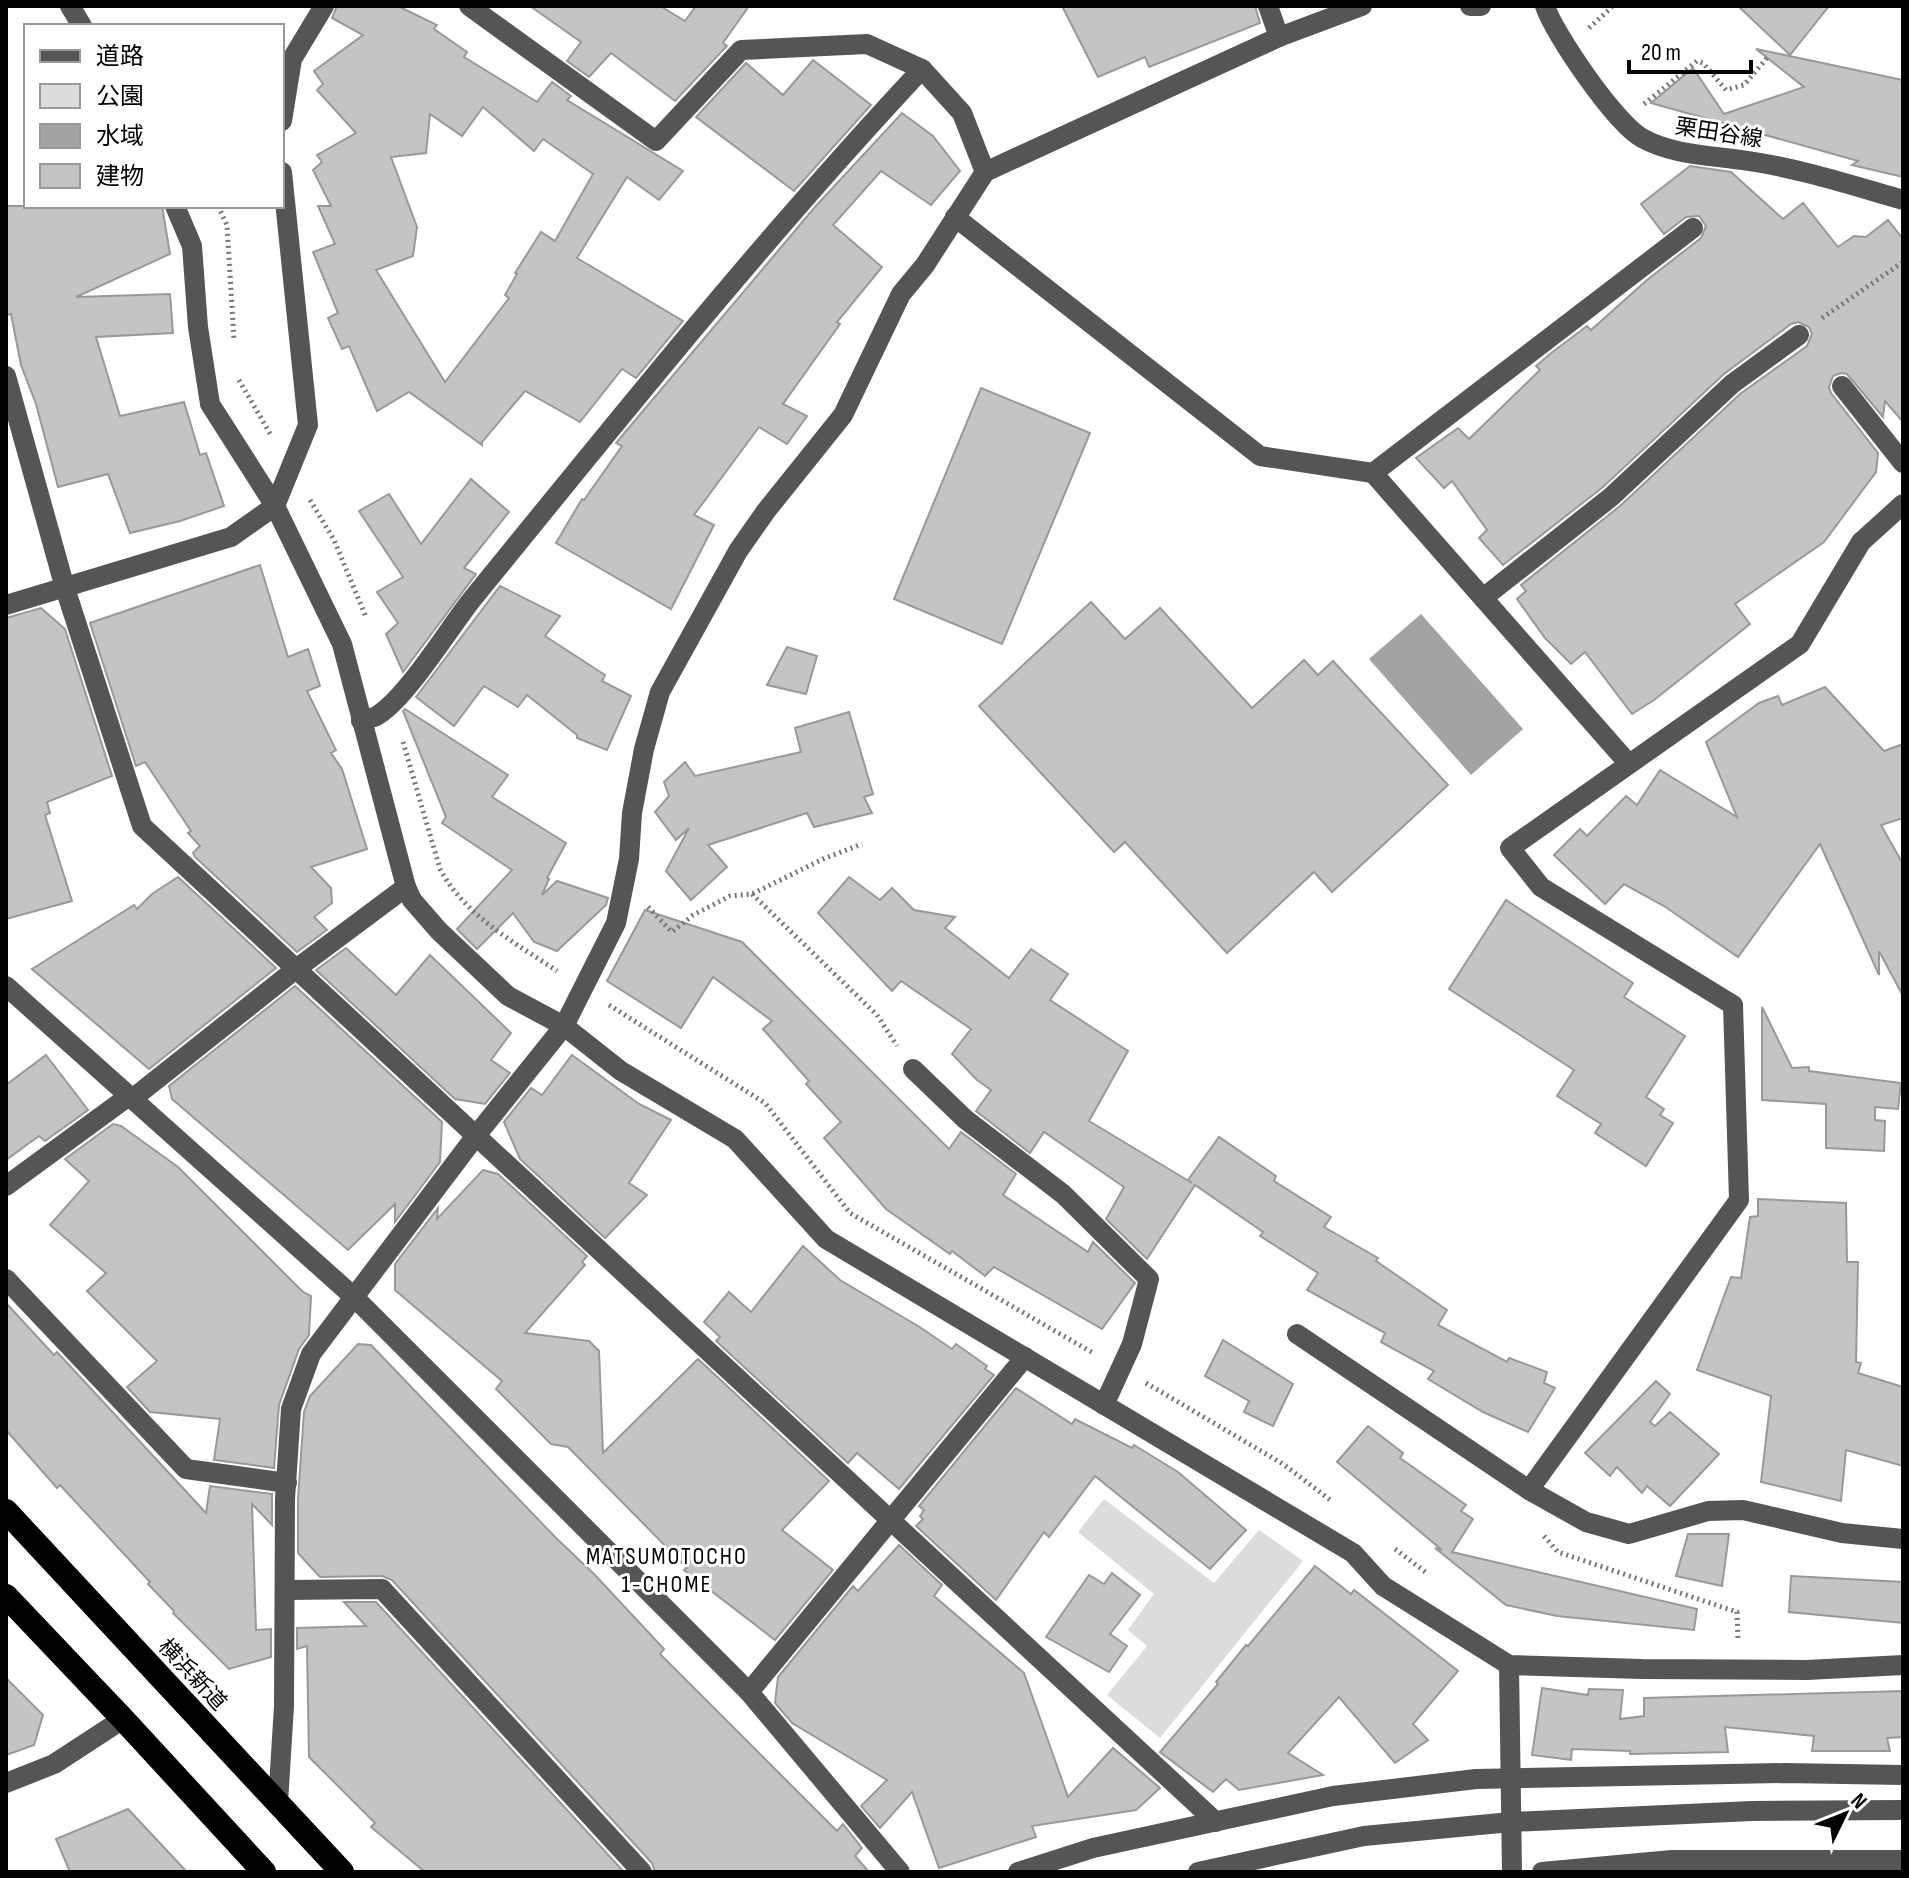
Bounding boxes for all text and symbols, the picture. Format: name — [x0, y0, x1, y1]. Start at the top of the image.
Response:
legend — [24, 24, 284, 208]
scale bar — [1629, 24, 1751, 74]
text: 20 m — [1641, 38, 1681, 67]
text: 道路 — [96, 42, 144, 71]
text: 公園 — [96, 82, 144, 111]
street label: 栗田谷線 — [1673, 113, 1764, 154]
text: 水域 — [96, 122, 144, 151]
text: 建物 — [96, 162, 144, 191]
district label: MATSUMOTOCHO 1-CHOME — [586, 1542, 748, 1599]
street label: 横浜新道 — [152, 1634, 232, 1716]
north arrow — [1805, 1774, 1885, 1854]
text: N — [1845, 1788, 1872, 1815]

